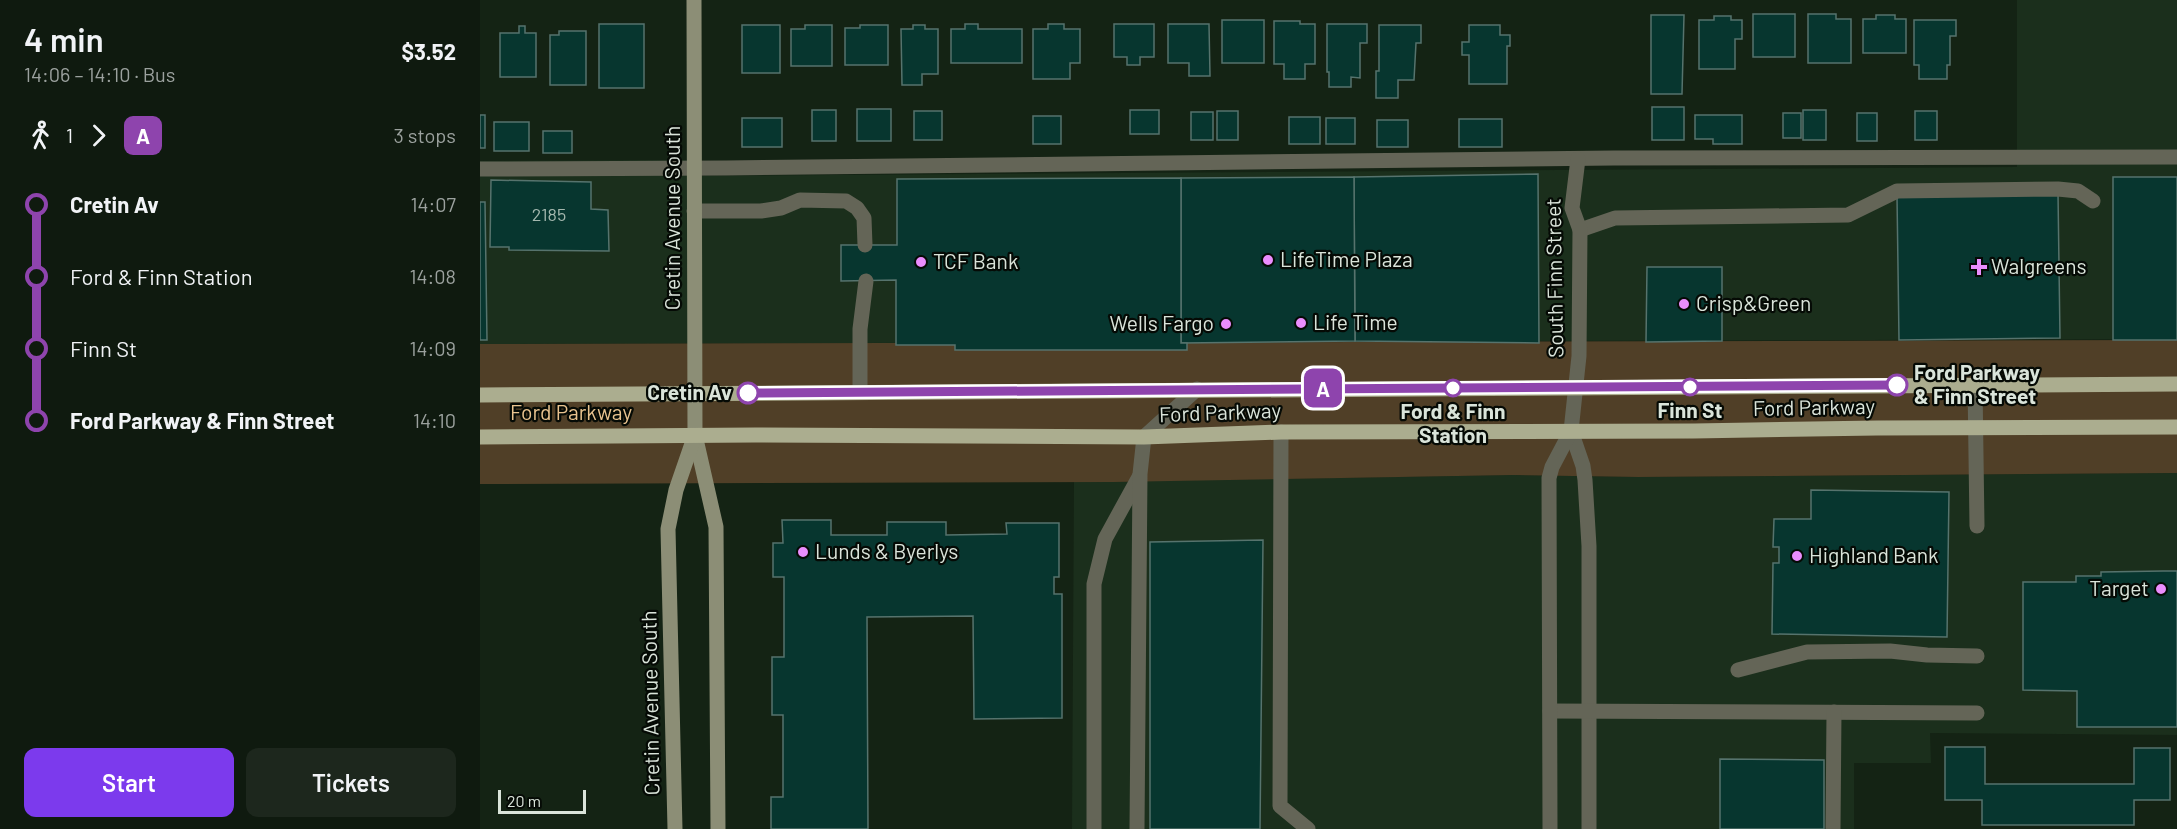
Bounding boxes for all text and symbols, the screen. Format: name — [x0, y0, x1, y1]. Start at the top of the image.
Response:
text: 4 min — [24, 19, 104, 59]
text: $3.52 — [401, 38, 456, 64]
text: 14:06 – 14:10 · Bus — [24, 62, 175, 86]
icon: walk — [24, 119, 57, 152]
icon: forward — [82, 119, 115, 152]
text: 1 — [66, 123, 73, 147]
text: A — [136, 123, 150, 148]
text: 3 stops — [394, 123, 456, 147]
street label: Cretin Avenue South — [659, 126, 684, 310]
text: Cretin Av — [70, 191, 159, 217]
text: 14:07 — [410, 192, 456, 216]
street label: South Finn Street — [1540, 198, 1567, 358]
house number: 2185 — [532, 203, 566, 225]
place label: LifeTime Plaza — [1280, 246, 1413, 271]
place label: TCF Bank — [933, 248, 1018, 273]
marker: LifeTime Plaza — [1261, 253, 1275, 267]
place label: Walgreens — [1991, 253, 2087, 278]
marker: TCF Bank — [914, 255, 928, 269]
marker: Walgreens — [1972, 260, 1986, 274]
text: Ford & Finn Station — [70, 263, 253, 289]
text: 14:08 — [409, 264, 456, 288]
place label: Crisp&Green — [1696, 290, 1811, 315]
marker: Crisp&Green — [1677, 297, 1691, 311]
place label: Life Time — [1313, 309, 1398, 334]
place label: Wells Fargo — [1109, 310, 1214, 335]
marker: Life Time — [1294, 316, 1308, 330]
marker: Wells Fargo — [1219, 317, 1233, 331]
text: Finn St — [70, 335, 137, 361]
text: 14:09 — [409, 336, 456, 360]
place label: Ford Parkway & Finn Street — [1914, 359, 2040, 408]
line badge: A — [1304, 368, 1342, 408]
marker: Ford Parkway & Finn Street — [1886, 374, 1908, 396]
text: A — [1316, 376, 1330, 401]
marker: Finn St — [1681, 378, 1699, 396]
place label: Cretin Av — [647, 379, 732, 404]
marker: Ford & Finn Station — [1444, 379, 1462, 397]
marker: Cretin Av — [737, 382, 759, 404]
street label: Ford Parkway — [1753, 393, 1876, 420]
street label: Ford Parkway — [1158, 397, 1282, 426]
place label: Finn St — [1658, 397, 1722, 422]
place label: Ford & Finn Station — [1400, 398, 1506, 447]
park label: Ford Parkway — [510, 399, 632, 424]
text: Ford Parkway & Finn Street — [70, 407, 335, 433]
text: 14:10 — [413, 408, 456, 432]
place label: Lunds & Byerlys — [815, 538, 958, 563]
place label: Highland Bank — [1809, 542, 1939, 567]
marker: Lunds & Byerlys — [796, 545, 810, 559]
marker: Highland Bank — [1790, 549, 1804, 563]
place label: Target — [2089, 575, 2149, 600]
marker: Target — [2154, 582, 2168, 596]
street label: Cretin Avenue South — [635, 610, 664, 796]
button: Start — [24, 748, 234, 817]
button: Tickets — [246, 748, 456, 817]
scale bar — [498, 787, 586, 814]
text: 20 m — [507, 791, 541, 810]

